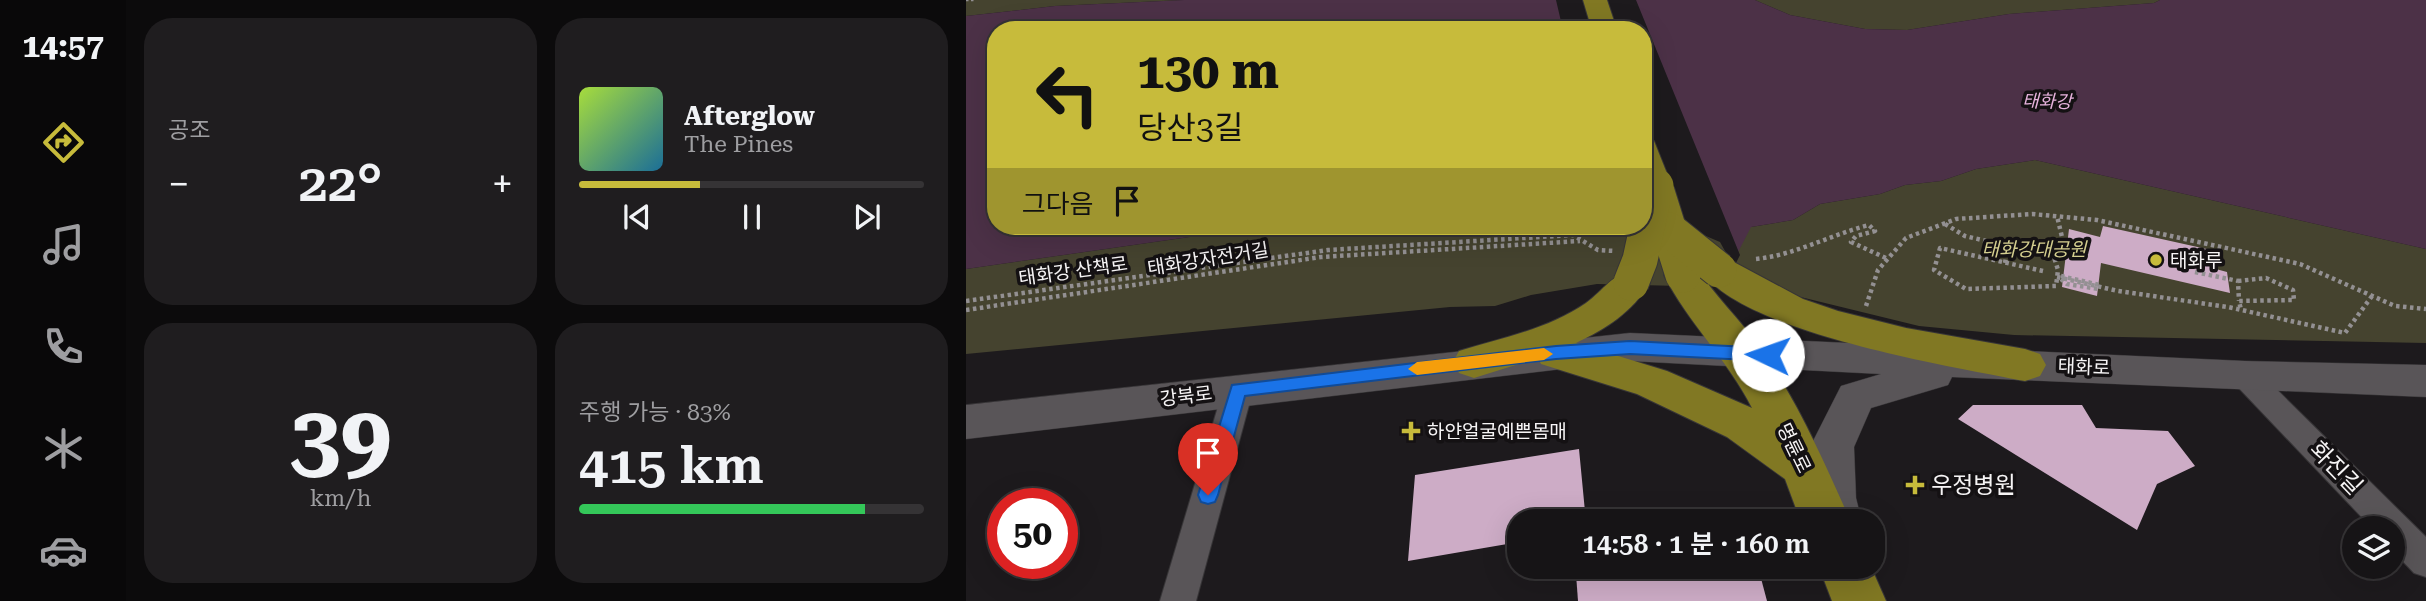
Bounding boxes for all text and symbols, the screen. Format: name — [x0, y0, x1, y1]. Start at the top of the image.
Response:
text: 14:57 — [22, 27, 104, 65]
text: 130 m — [1137, 43, 1279, 100]
icon: left — [1022, 49, 1113, 140]
water label: 태화강 — [2022, 90, 2074, 112]
text: Afterglow — [684, 101, 815, 131]
text: 당산3길 — [1137, 109, 1243, 147]
text: 공조 — [168, 117, 210, 144]
icon: directions — [39, 118, 88, 167]
text: The Pines — [684, 131, 793, 158]
text: 22° — [299, 153, 382, 214]
text: − — [168, 162, 189, 206]
text: + — [492, 162, 513, 206]
icon: arrive — [1108, 182, 1146, 220]
text: 그다음 — [1022, 189, 1094, 219]
icon: previous — [618, 198, 656, 236]
icon: pause — [733, 198, 771, 236]
icon: next — [848, 198, 886, 236]
icon: music — [39, 220, 88, 269]
street label: 태화강자전거길 — [1146, 238, 1270, 280]
park label: 태화강대공원 — [1982, 238, 2088, 261]
place label: 태화루 — [2170, 249, 2222, 272]
street label: 태화강 산책로 — [1017, 252, 1129, 290]
marker: 태화루 — [2148, 252, 2164, 268]
position arrow — [1731, 318, 1805, 392]
icon: phone — [39, 322, 88, 371]
street label: 태화로 — [2057, 355, 2111, 379]
street label: 강북로 — [1159, 381, 1213, 411]
text: 39 — [290, 386, 391, 492]
text: 주행 가능 · 83% — [579, 399, 731, 426]
street label: 명륜로 — [1772, 419, 1816, 477]
place label: 하얀얼굴예쁜몸매 — [1427, 420, 1567, 443]
marker: 하얀얼굴예쁜몸매 — [1401, 421, 1421, 441]
pin — [1178, 423, 1238, 495]
icon: climate — [39, 424, 88, 473]
icon: arrive — [1189, 434, 1227, 472]
text: 415 km — [579, 435, 764, 496]
street label: 화진길 — [2304, 436, 2368, 500]
place label: 우정병원 — [1931, 472, 2016, 499]
marker: 우정병원 — [1905, 475, 1925, 495]
text: km/h — [310, 485, 371, 512]
speed limit sign: 50 — [987, 488, 1078, 579]
map controls — [2342, 516, 2405, 579]
button: layers — [2342, 516, 2405, 579]
icon: car — [39, 526, 88, 575]
text: 14:58 · 1 분 · 160 m — [1582, 529, 1810, 559]

